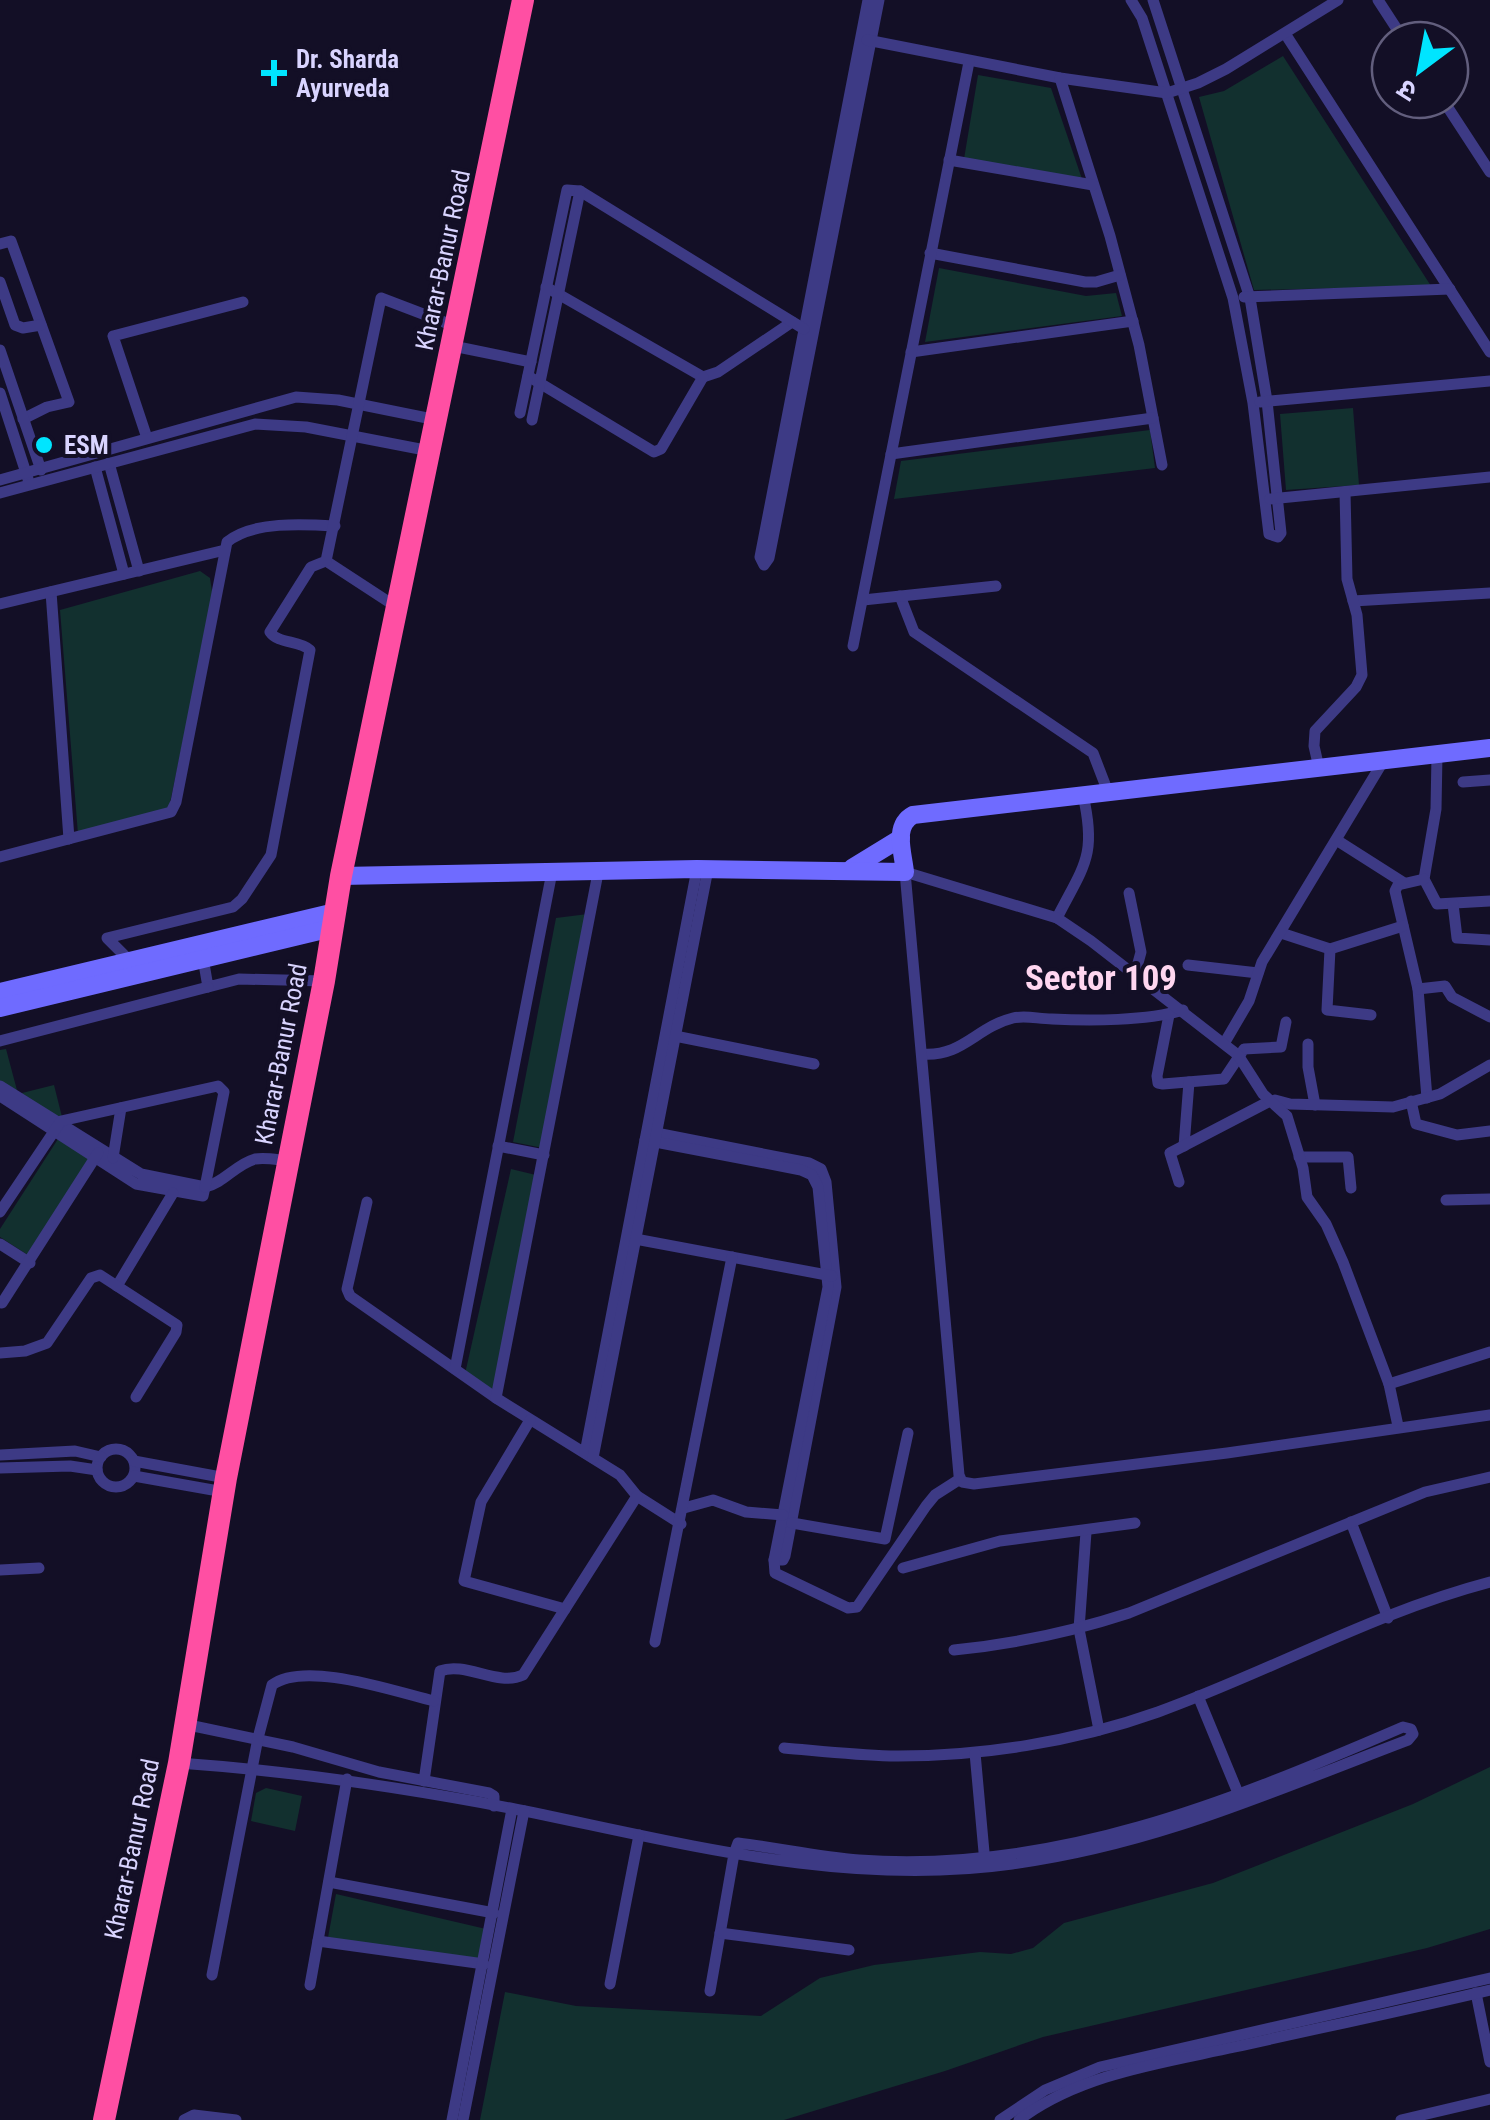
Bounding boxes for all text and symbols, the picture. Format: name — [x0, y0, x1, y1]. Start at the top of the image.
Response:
north arrow — [1370, 20, 1470, 120]
place label: Dr. Sharda Ayurveda — [296, 45, 399, 103]
marker: Dr. Sharda Ayurveda — [261, 60, 287, 86]
text: उ — [1391, 72, 1423, 109]
street label: Kharar-Banur Road — [410, 167, 476, 353]
place label: ESM — [64, 431, 109, 460]
marker: ESM — [33, 434, 55, 456]
district label: Sector 109 — [1025, 958, 1177, 999]
street label: Kharar-Banur Road — [249, 961, 313, 1147]
street label: Kharar-Banur Road — [99, 1756, 165, 1942]

